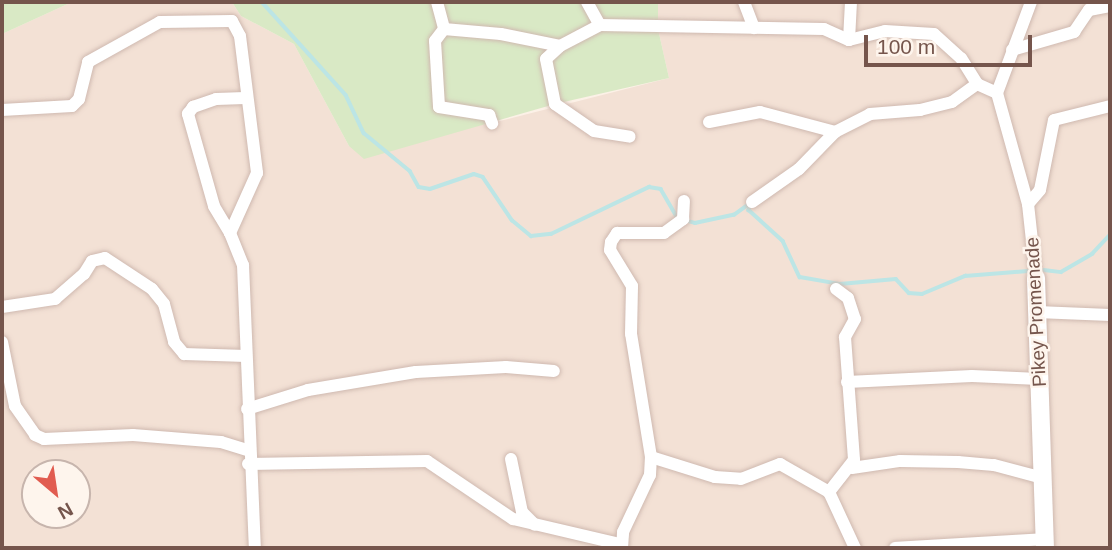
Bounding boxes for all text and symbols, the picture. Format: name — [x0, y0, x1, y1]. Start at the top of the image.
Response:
scale bar — [867, 21, 1035, 65]
text: 100 m — [877, 35, 935, 58]
street label: Pikey Promenade — [1021, 237, 1051, 387]
north arrow — [21, 459, 91, 529]
text: N — [54, 499, 77, 524]

